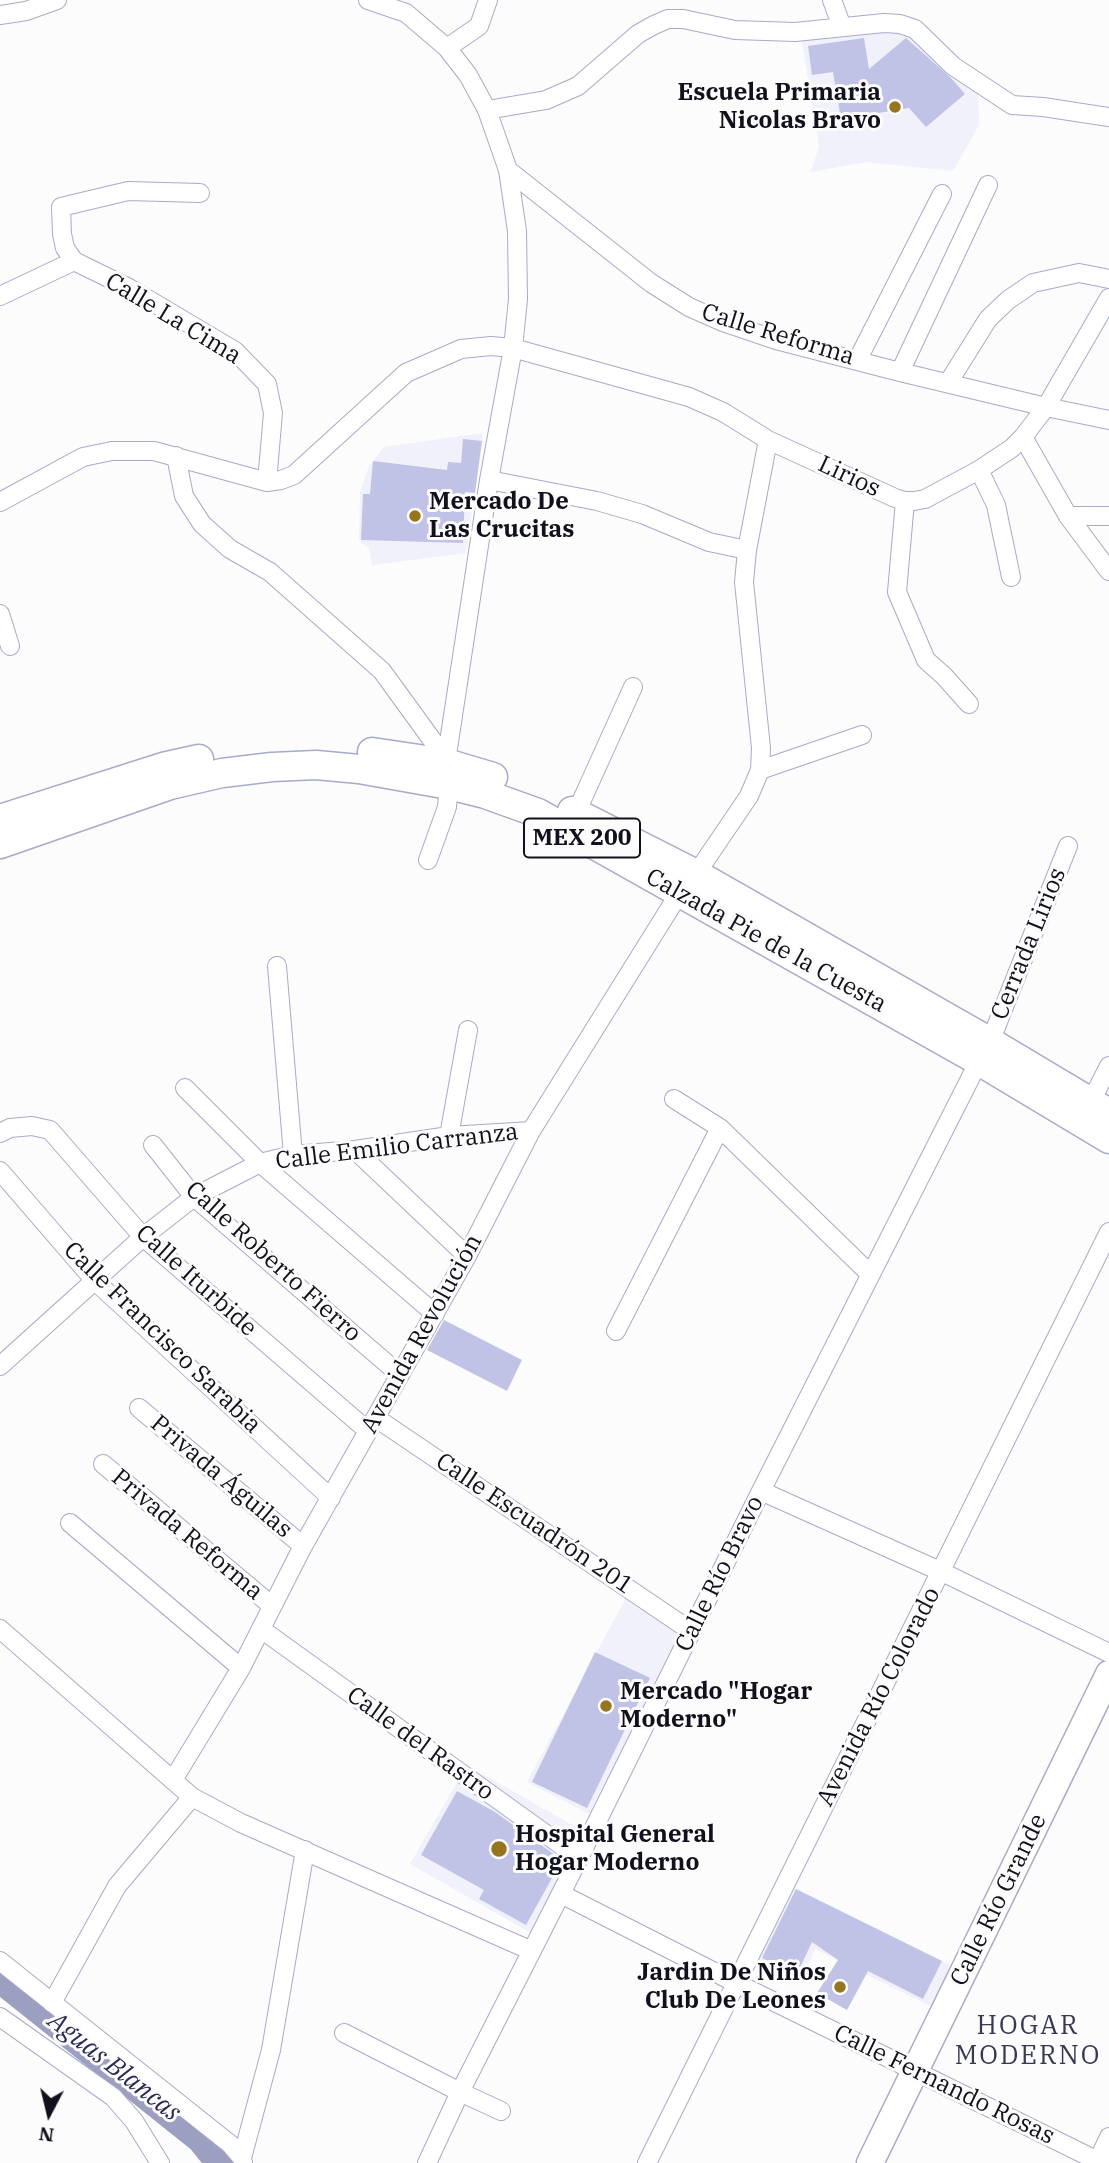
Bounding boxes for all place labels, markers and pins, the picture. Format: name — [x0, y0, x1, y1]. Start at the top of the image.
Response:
place label: Escuela Primaria Nicolas Bravo — [677, 79, 881, 135]
marker: Escuela Primaria Nicolas Bravo — [887, 99, 903, 115]
place label: Mercado De Las Crucitas — [429, 488, 575, 544]
marker: Mercado De Las Crucitas — [407, 508, 423, 524]
place label: Mercado "Hogar Moderno" — [620, 1678, 812, 1734]
marker: Mercado "Hogar Moderno" — [598, 1698, 614, 1714]
place label: Hospital General Hogar Moderno — [515, 1821, 715, 1877]
marker: Hospital General Hogar Moderno — [489, 1839, 509, 1859]
place label: Jardin De Niños Club De Leones — [637, 1959, 826, 2015]
marker: Jardin De Niños Club De Leones — [832, 1979, 848, 1995]

